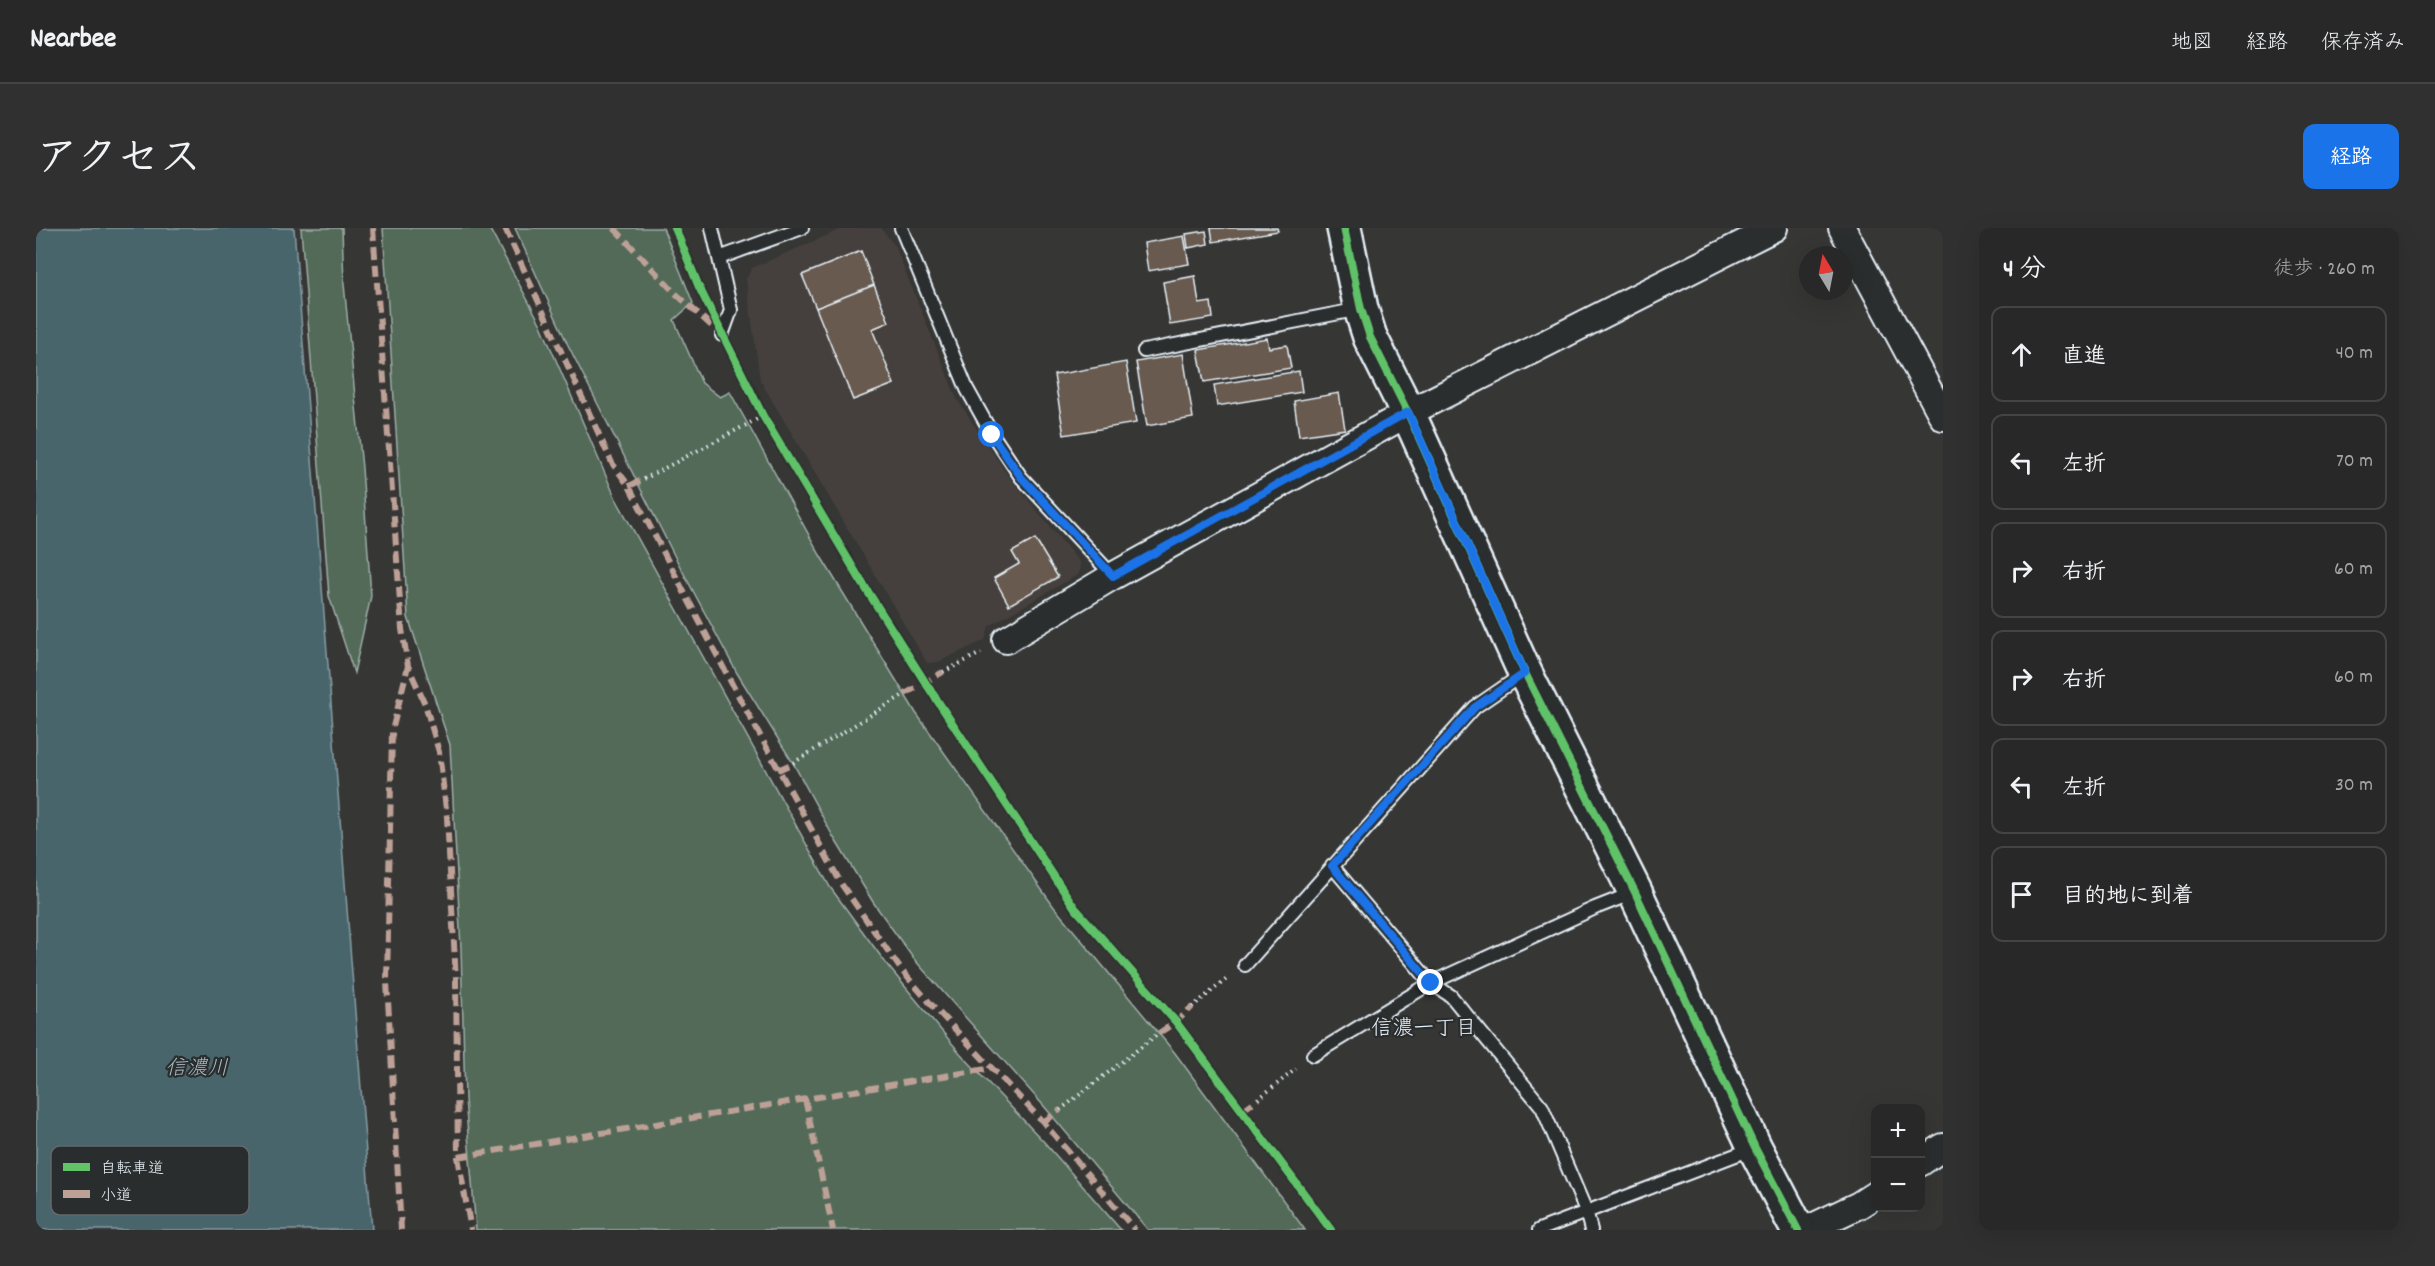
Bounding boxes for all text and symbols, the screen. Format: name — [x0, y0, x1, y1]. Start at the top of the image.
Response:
text: Nearbee — [30, 21, 116, 61]
text: 地図 — [2171, 29, 2213, 59]
text: 経路 — [2246, 29, 2288, 59]
text: 保存済み — [2321, 29, 2405, 59]
button: 経路 — [2303, 124, 2399, 189]
text: アクセス — [36, 132, 201, 192]
north arrow — [1799, 246, 1853, 300]
text: 4 分 — [2003, 252, 2046, 289]
text: 徒歩 · 260 m — [2274, 256, 2375, 284]
icon: ahead — [2005, 338, 2038, 371]
text: 40 m — [2335, 340, 2373, 368]
text: 直進 — [2062, 342, 2106, 373]
route start — [978, 421, 1004, 447]
icon: left — [2005, 446, 2038, 479]
text: 70 m — [2336, 448, 2373, 476]
text: 左折 — [2062, 450, 2106, 481]
icon: right — [2005, 554, 2038, 587]
text: 60 m — [2334, 556, 2373, 584]
text: 右折 — [2062, 558, 2106, 589]
icon: right — [2005, 662, 2038, 695]
text: 60 m — [2334, 664, 2373, 692]
text: 右折 — [2062, 666, 2106, 697]
icon: left — [2005, 770, 2038, 803]
text: 30 m — [2335, 772, 2373, 800]
text: 左折 — [2062, 774, 2106, 805]
icon: arrive — [2005, 878, 2038, 911]
text: 目的地に到着 — [2062, 882, 2194, 913]
route end — [1417, 969, 1443, 995]
district label: 信濃一丁目 — [1372, 1015, 1477, 1045]
water label: 信濃川 — [166, 1055, 229, 1085]
map controls — [1871, 1104, 1925, 1212]
button: + — [1871, 1104, 1925, 1158]
legend — [51, 1146, 249, 1215]
text: 自転車道 — [100, 1158, 164, 1181]
button: − — [1871, 1158, 1925, 1212]
text: 小道 — [100, 1185, 132, 1208]

